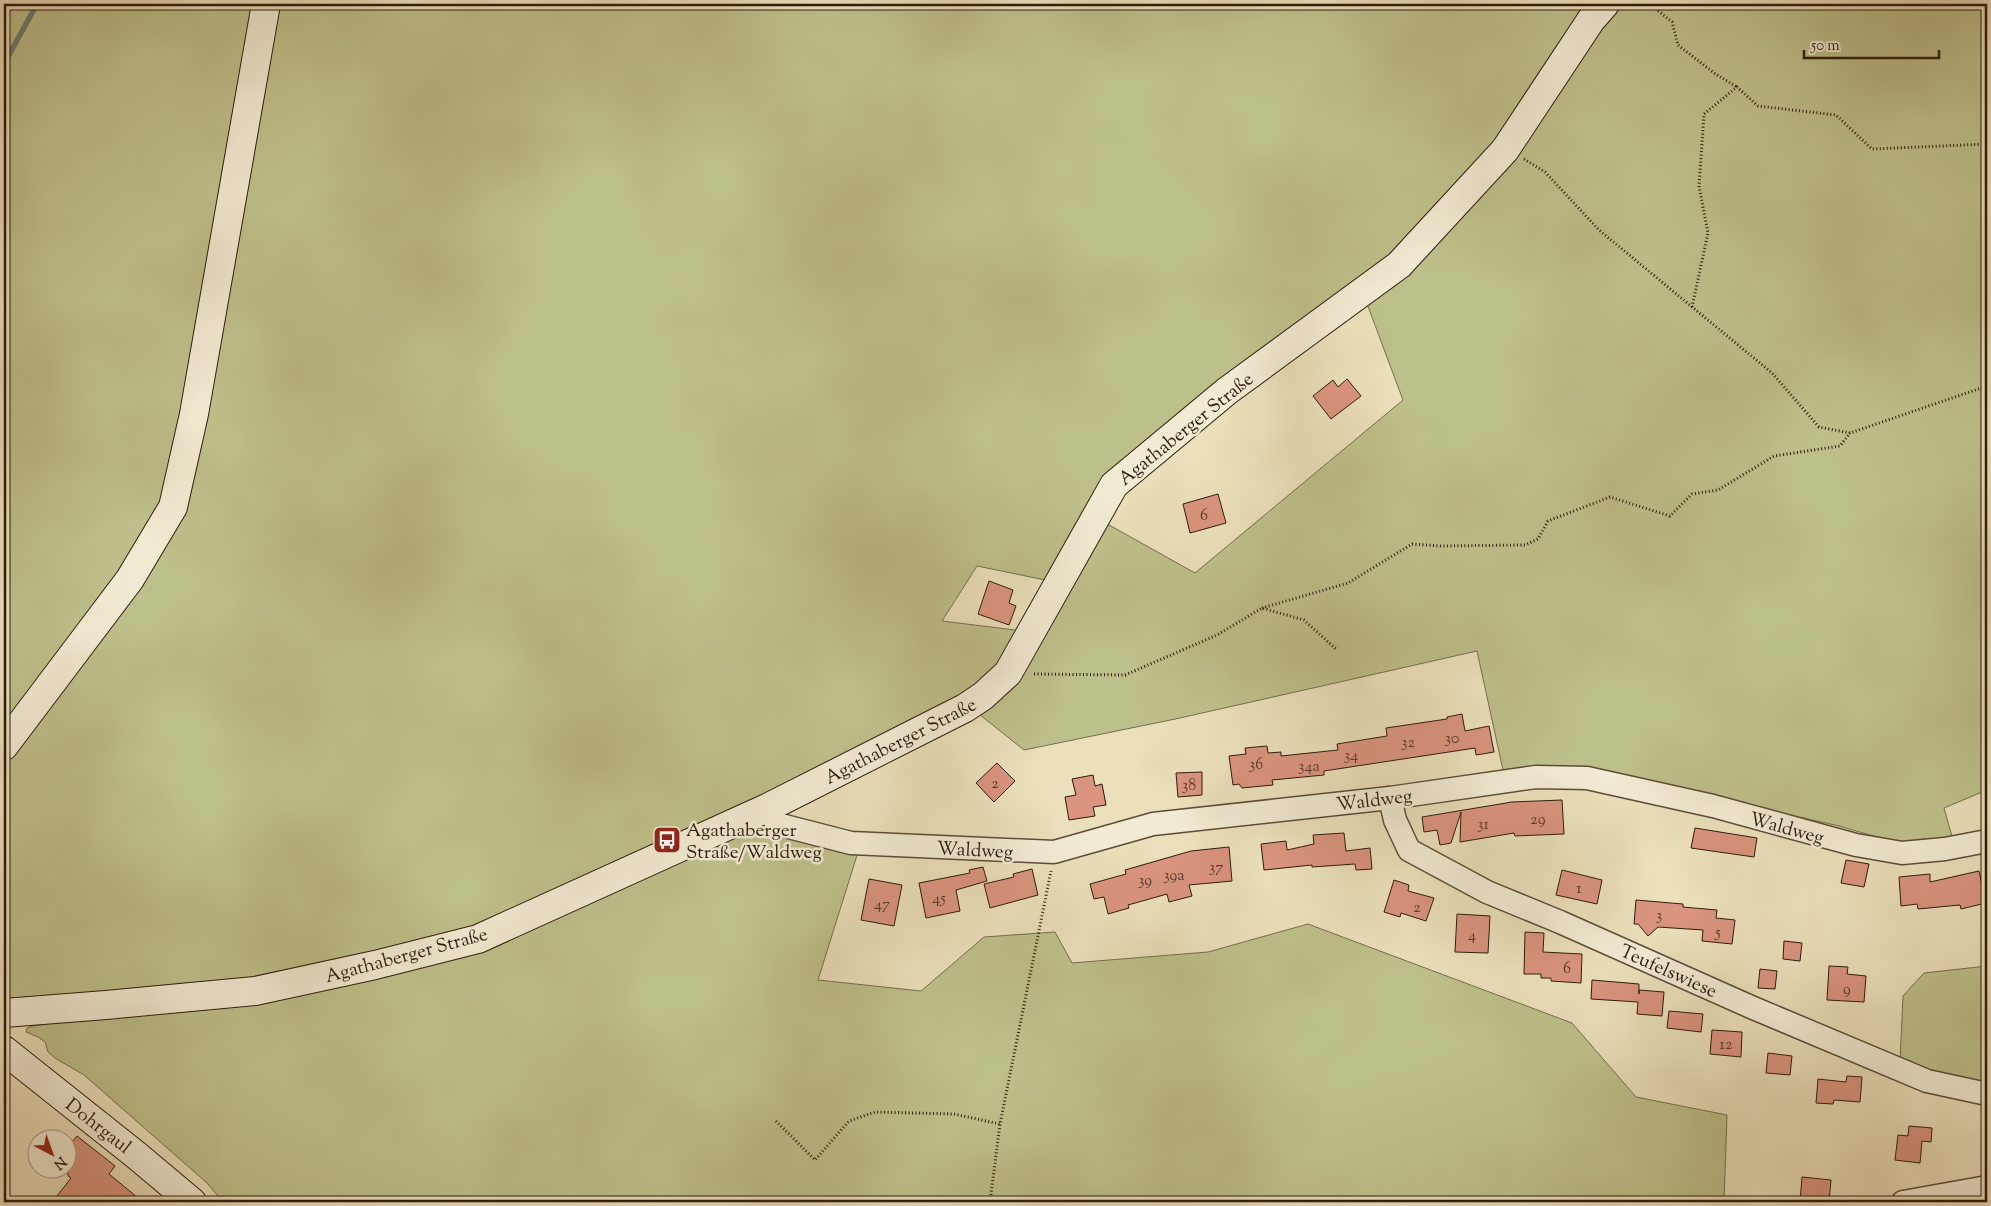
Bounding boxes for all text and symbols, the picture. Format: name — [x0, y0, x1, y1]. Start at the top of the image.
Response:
scale bar — [1804, 28, 1938, 60]
text: 50 m — [1810, 36, 1840, 57]
street label: Agathaberger Straße — [1113, 367, 1260, 493]
house number: 6 — [1200, 505, 1208, 528]
street label: Agathaberger Straße — [820, 692, 982, 792]
house number: 30 — [1445, 728, 1459, 751]
house number: 32 — [1401, 732, 1415, 755]
house number: 34 — [1344, 745, 1358, 768]
house number: 36 — [1249, 754, 1263, 777]
house number: 34a — [1298, 756, 1321, 779]
house number: 2 — [991, 773, 999, 796]
house number: 38 — [1182, 775, 1196, 798]
street label: Waldweg — [1335, 783, 1414, 820]
street label: Waldweg — [1746, 807, 1827, 852]
house number: 29 — [1530, 809, 1546, 832]
house number: 31 — [1477, 814, 1490, 837]
place label: Agathaberger Straße/Waldweg — [686, 818, 822, 867]
bus stop icon: Agathaberger Straße/Waldweg — [652, 825, 682, 855]
street label: Waldweg — [936, 836, 1014, 867]
house number: 37 — [1209, 857, 1223, 880]
house number: 39a — [1163, 865, 1185, 888]
house number: 39 — [1138, 870, 1152, 893]
house number: 1 — [1576, 878, 1582, 901]
house number: 45 — [932, 888, 946, 911]
house number: 47 — [874, 894, 890, 917]
house number: 2 — [1413, 897, 1421, 920]
house number: 3 — [1656, 905, 1662, 928]
street label: Agathaberger Straße — [322, 922, 491, 991]
house number: 5 — [1714, 922, 1721, 945]
house number: 4 — [1468, 925, 1476, 948]
street label: Teufelswiese — [1615, 939, 1721, 1006]
house number: 6 — [1563, 958, 1571, 981]
house number: 9 — [1843, 979, 1851, 1002]
house number: 12 — [1720, 1034, 1733, 1057]
street label: Dohrgaul — [59, 1092, 136, 1161]
north arrow — [28, 1128, 78, 1178]
text: N — [48, 1151, 70, 1174]

